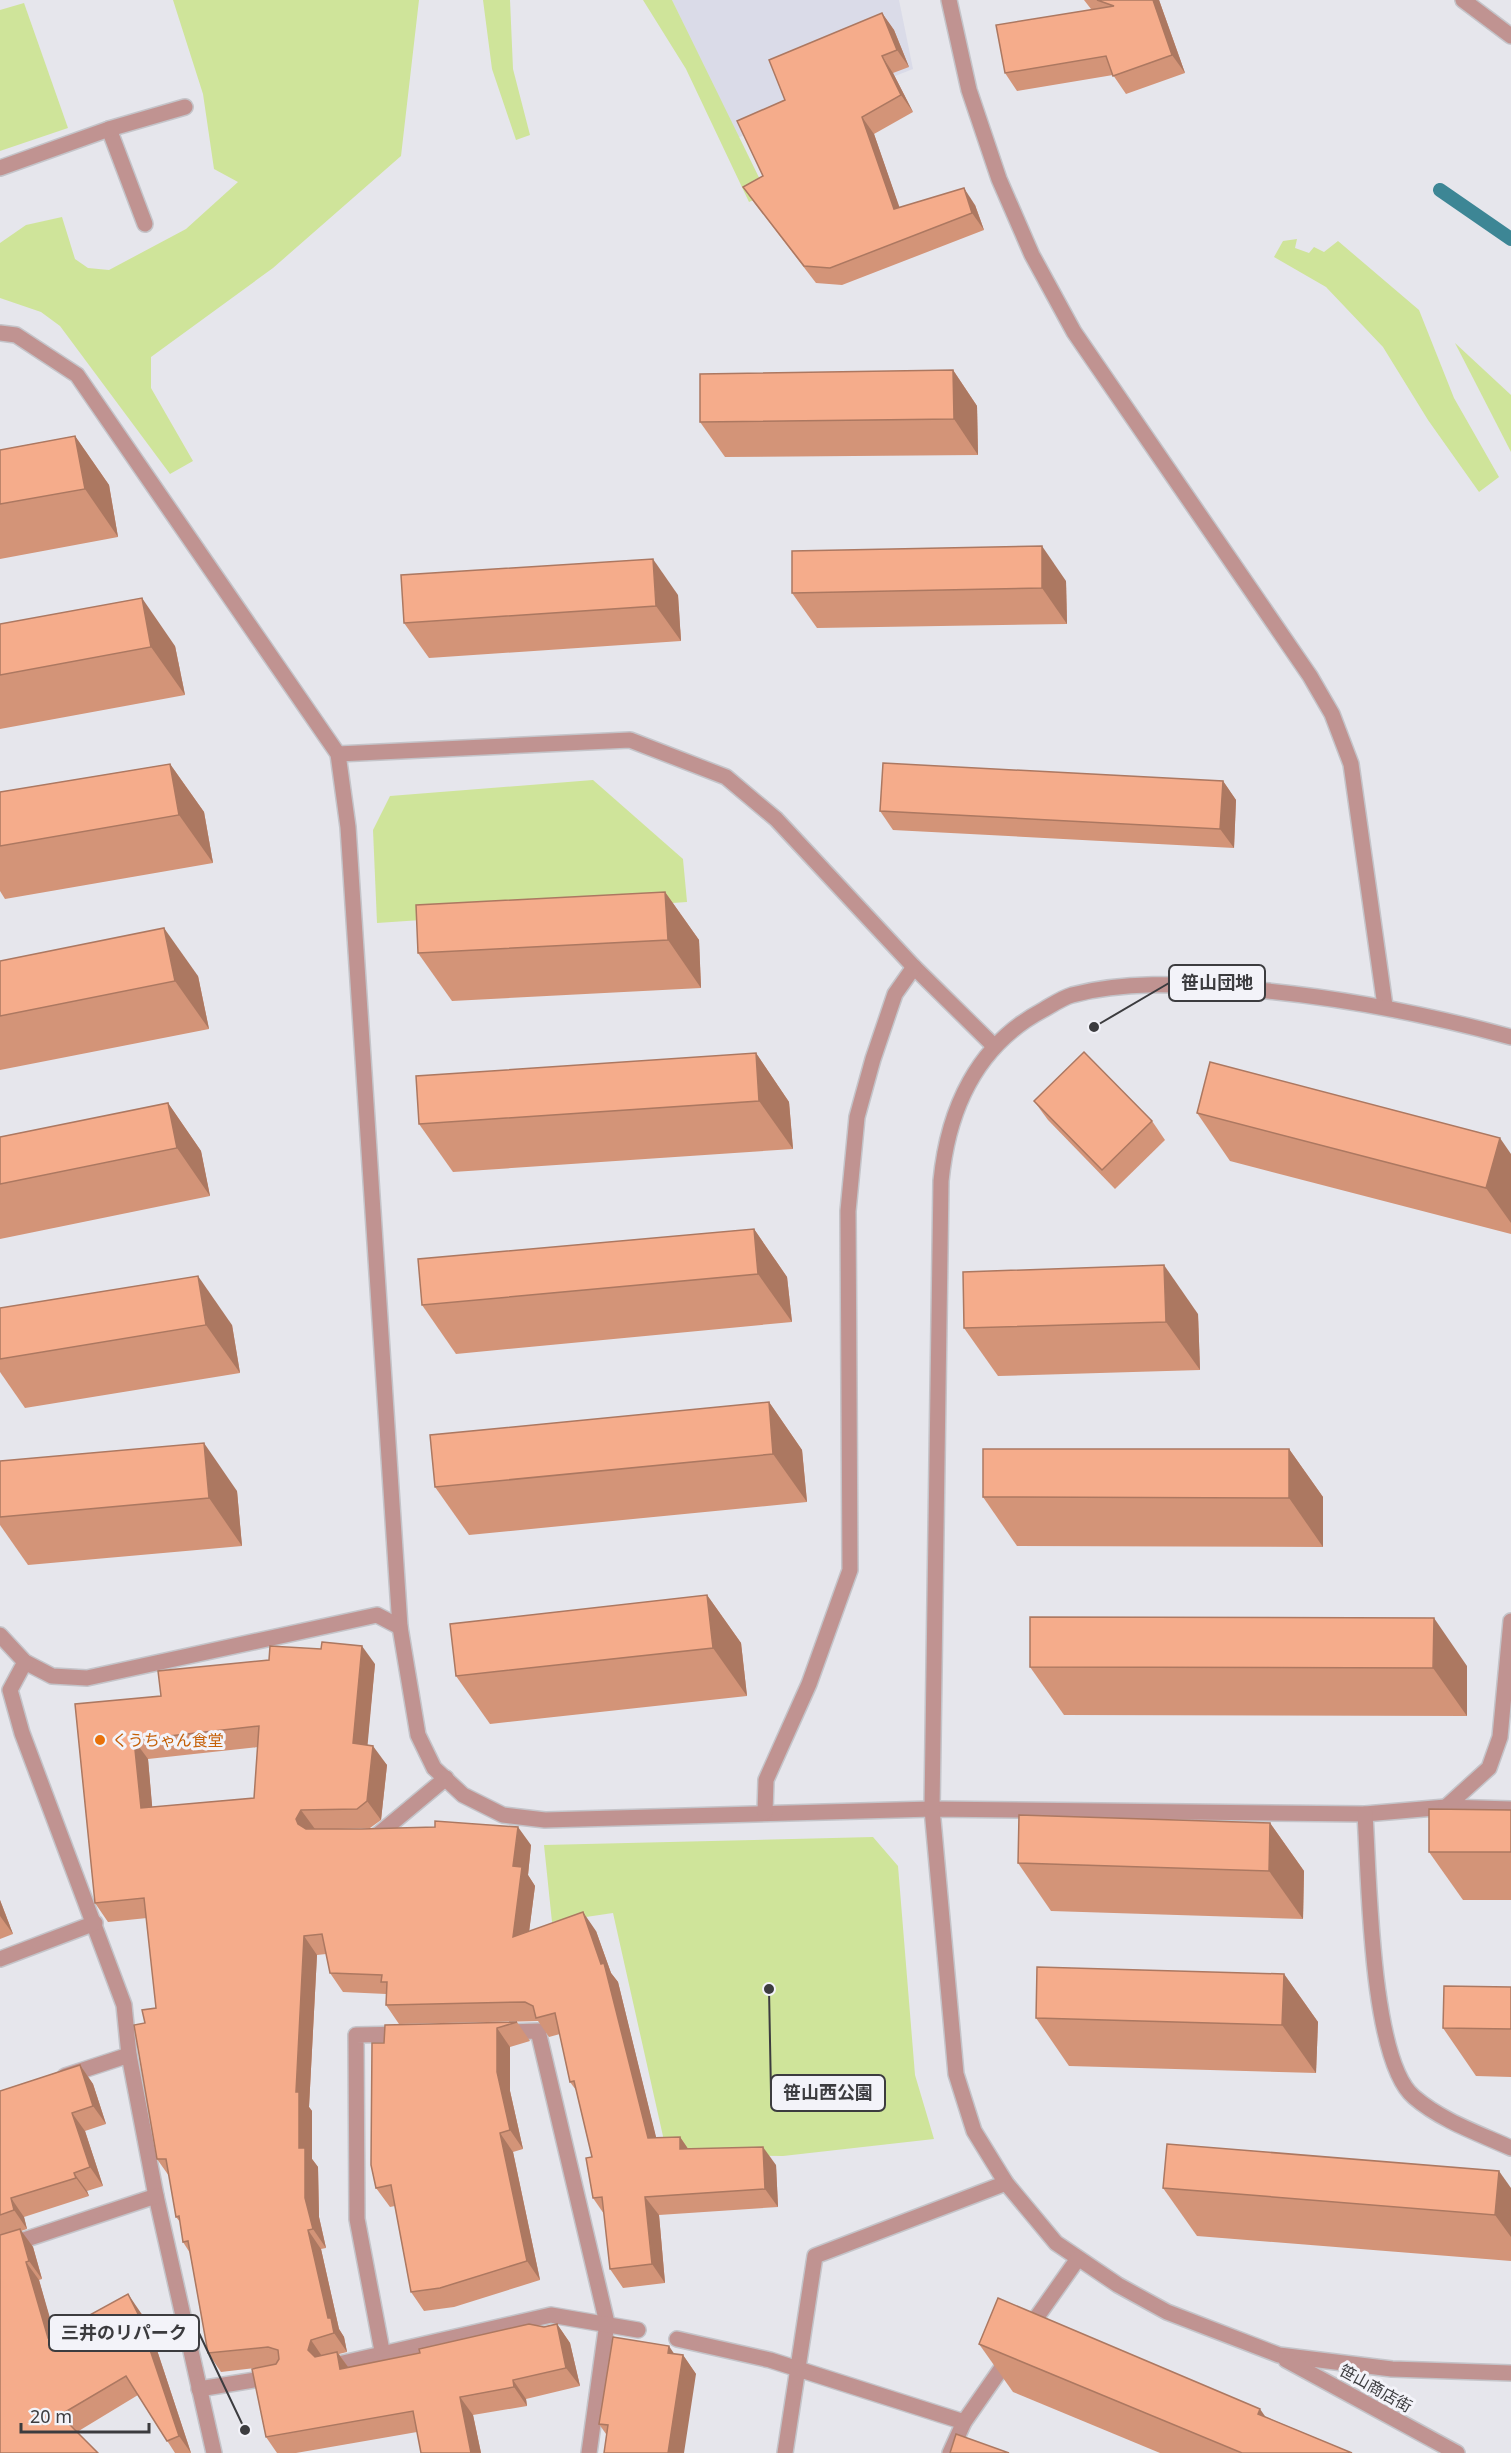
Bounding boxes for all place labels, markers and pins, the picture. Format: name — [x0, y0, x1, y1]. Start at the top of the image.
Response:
callout: 笹山団地 — [1169, 965, 1265, 1001]
place label: くうちゃん食堂 — [112, 1729, 224, 1751]
marker: くうちゃん食堂 — [93, 1733, 107, 1747]
callout: 笹山西公園 — [771, 2075, 885, 2111]
callout: 三井のリパーク — [49, 2315, 199, 2351]

